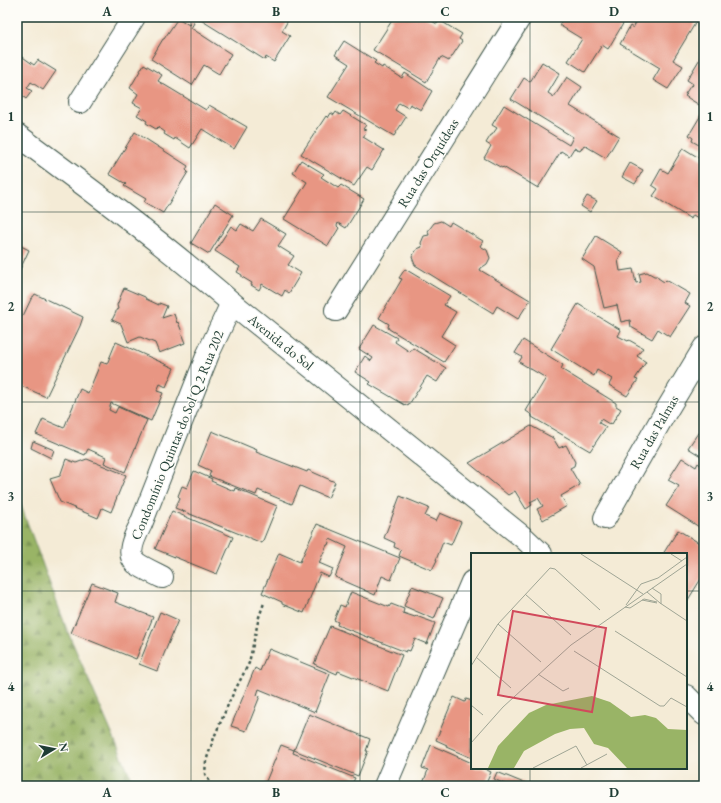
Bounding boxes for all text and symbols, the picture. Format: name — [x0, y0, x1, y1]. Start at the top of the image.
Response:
text: A — [101, 3, 112, 20]
text: B — [272, 3, 280, 20]
text: C — [440, 3, 450, 20]
text: D — [609, 3, 619, 20]
text: 1 — [8, 108, 15, 125]
text: 1 — [707, 108, 714, 125]
street label: Rua das Orquídeas — [393, 115, 463, 211]
text: 2 — [8, 298, 15, 315]
text: 2 — [707, 298, 714, 315]
street label: Avenida do Sol — [244, 309, 318, 374]
street label: Condomínio Quintas do Sol Q 2 Rua 202 — [127, 327, 227, 542]
street label: Rua das Palmas — [626, 391, 683, 472]
text: 3 — [8, 488, 15, 505]
text: 3 — [707, 488, 714, 505]
inset map — [471, 553, 687, 769]
text: 4 — [8, 678, 15, 695]
text: 4 — [707, 678, 714, 695]
north arrow — [34, 729, 74, 769]
text: N — [56, 742, 72, 753]
text: A — [101, 784, 112, 801]
text: B — [272, 784, 280, 801]
text: C — [440, 784, 450, 801]
text: D — [609, 784, 619, 801]

